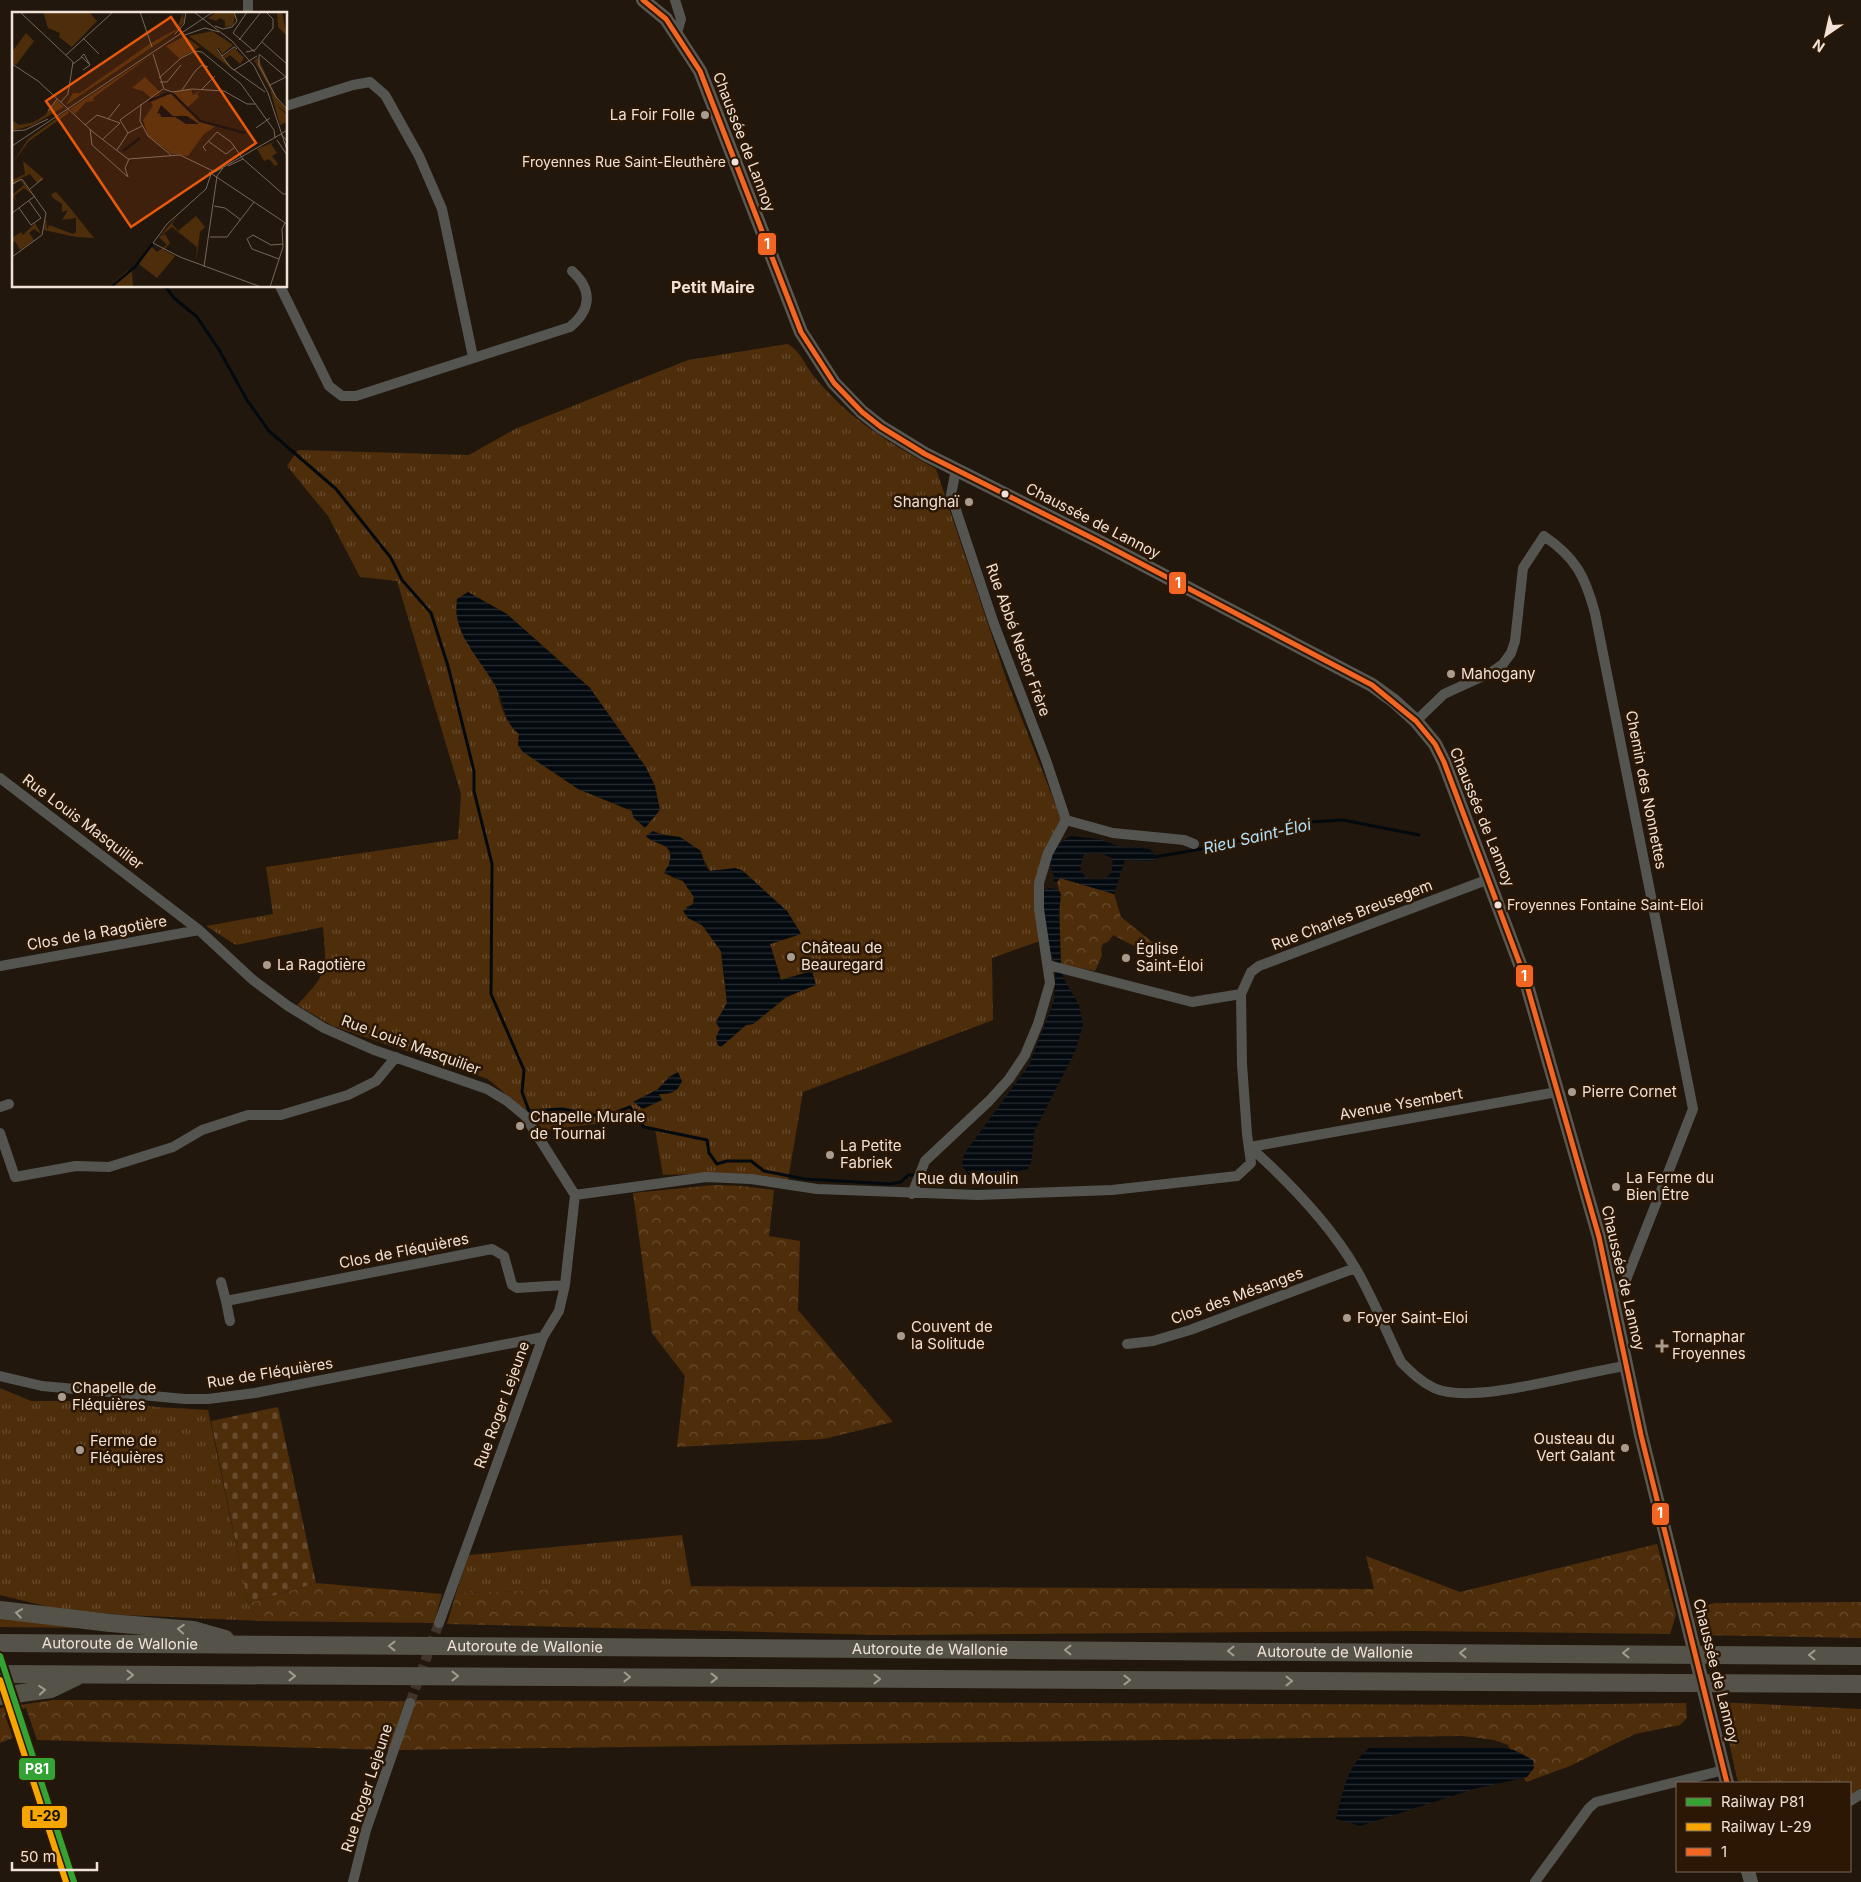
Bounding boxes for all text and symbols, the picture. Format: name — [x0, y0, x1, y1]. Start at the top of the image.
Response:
north arrow — [1801, 10, 1851, 60]
inset map — [12, 12, 288, 288]
text: N — [1809, 36, 1828, 56]
street label: Chaussée de Lannoy — [709, 69, 780, 215]
place label: La Foir Folle — [610, 105, 695, 124]
marker: La Foir Folle — [699, 109, 711, 121]
place label: Froyennes Rue Saint-Eleuthère — [522, 153, 726, 170]
marker: Froyennes Rue Saint-Eleuthère — [730, 157, 740, 167]
line badge: 1 — [757, 232, 777, 256]
text: 1 — [764, 235, 770, 252]
district label: Petit Maire — [671, 277, 755, 297]
street label: Chaussée de Lannoy — [1023, 478, 1164, 563]
unlabelled marker — [1000, 489, 1010, 499]
place label: Shanghaï — [893, 492, 960, 511]
marker: Shanghaï — [963, 496, 975, 508]
street label: Rue Abbé Nestor Frère — [982, 561, 1055, 719]
line badge: 1 — [1168, 571, 1187, 595]
text: 1 — [1175, 574, 1181, 591]
place label: Mahogany — [1461, 664, 1536, 683]
marker: Mahogany — [1445, 668, 1457, 680]
street label: Chemin des Nonnettes — [1622, 709, 1671, 871]
street label: Chaussée de Lannoy — [1446, 744, 1519, 890]
street label: Rue Louis Masquilier — [19, 770, 148, 874]
water label: Rieu Saint-Éloi — [1201, 814, 1314, 858]
street label: Rue Charles Breusegem — [1269, 875, 1435, 954]
place label: Froyennes Fontaine Saint-Eloi — [1507, 896, 1703, 913]
marker: Froyennes Fontaine Saint-Eloi — [1493, 900, 1503, 910]
street label: Clos de la Ragotière — [25, 911, 168, 954]
place label: Château de Beauregard — [801, 938, 883, 974]
place label: Église Saint-Éloi — [1136, 939, 1203, 975]
marker: Château de Beauregard — [785, 951, 797, 963]
marker: Église Saint-Éloi — [1120, 952, 1132, 964]
place label: La Ragotière — [277, 955, 366, 974]
marker: La Ragotière — [261, 959, 273, 971]
line badge: 1 — [1515, 964, 1534, 988]
text: 1 — [1521, 967, 1527, 984]
street label: Rue Louis Masquilier — [339, 1010, 484, 1079]
place label: Pierre Cornet — [1582, 1082, 1677, 1101]
street label: Avenue Ysembert — [1338, 1083, 1464, 1124]
marker: Pierre Cornet — [1566, 1086, 1578, 1098]
place label: Chapelle Murale de Tournai — [530, 1107, 645, 1143]
marker: Chapelle Murale de Tournai — [514, 1120, 526, 1132]
place label: La Petite Fabriek — [840, 1136, 901, 1172]
marker: La Petite Fabriek — [824, 1149, 836, 1161]
place label: La Ferme du Bien Être — [1626, 1168, 1714, 1204]
street label: Rue du Moulin — [917, 1169, 1019, 1188]
marker: La Ferme du Bien Être — [1610, 1181, 1622, 1193]
street label: Chaussée de Lannoy — [1598, 1203, 1650, 1353]
street label: Clos de Fléquières — [337, 1229, 470, 1272]
street label: Clos des Mésanges — [1168, 1263, 1306, 1328]
place label: Foyer Saint-Eloi — [1357, 1308, 1468, 1327]
marker: Foyer Saint-Eloi — [1341, 1312, 1353, 1324]
place label: Couvent de la Solitude — [911, 1317, 993, 1353]
place label: Tornaphar Froyennes — [1672, 1327, 1746, 1363]
marker: Couvent de la Solitude — [895, 1330, 907, 1342]
street label: Rue Roger Lejeune — [470, 1339, 533, 1471]
marker: Tornaphar Froyennes — [1656, 1340, 1668, 1352]
street label: Rue de Fléquières — [206, 1353, 334, 1392]
place label: Chapelle de Fléquières — [72, 1378, 156, 1414]
marker: Chapelle de Fléquières — [56, 1391, 68, 1403]
place label: Ousteau du Vert Galant — [1534, 1429, 1615, 1465]
place label: Ferme de Fléquières — [90, 1431, 164, 1467]
marker: Ousteau du Vert Galant — [1619, 1442, 1631, 1454]
marker: Ferme de Fléquières — [74, 1444, 86, 1456]
line badge: 1 — [1651, 1502, 1670, 1526]
text: 1 — [1657, 1504, 1663, 1521]
street label: Chaussée de Lannoy — [1689, 1596, 1744, 1746]
one-way arrow — [15, 1608, 23, 1619]
one-way arrow — [177, 1623, 185, 1634]
street label: Autoroute de Wallonie — [42, 1633, 198, 1653]
street label: Autoroute de Wallonie — [447, 1636, 603, 1656]
street label: Autoroute de Wallonie — [852, 1639, 1008, 1659]
one-way arrow — [387, 1641, 395, 1651]
street label: Autoroute de Wallonie — [1257, 1642, 1413, 1662]
one-way arrow — [1064, 1645, 1072, 1655]
one-way arrow — [1227, 1646, 1234, 1656]
one-way arrow — [1459, 1647, 1467, 1658]
one-way arrow — [1622, 1648, 1630, 1659]
one-way arrow — [1808, 1650, 1816, 1660]
one-way arrow — [126, 1670, 134, 1680]
one-way arrow — [289, 1671, 297, 1681]
one-way arrow — [452, 1671, 459, 1681]
one-way arrow — [623, 1672, 631, 1683]
one-way arrow — [711, 1673, 719, 1683]
one-way arrow — [874, 1674, 881, 1684]
one-way arrow — [1124, 1675, 1131, 1685]
one-way arrow — [1286, 1676, 1294, 1686]
one-way arrow — [38, 1685, 46, 1696]
street label: Rue Roger Lejeune — [337, 1721, 396, 1854]
line badge: P81 — [18, 1757, 56, 1781]
text: P81 — [25, 1760, 49, 1777]
legend — [1676, 1782, 1851, 1872]
text: Railway P81 — [1721, 1792, 1804, 1811]
line badge: L-29 — [21, 1805, 68, 1829]
text: L-29 — [29, 1807, 61, 1824]
text: Railway L-29 — [1721, 1817, 1811, 1836]
scale bar — [12, 1840, 98, 1872]
text: 1 — [1721, 1842, 1727, 1861]
text: 50 m — [20, 1847, 56, 1866]

